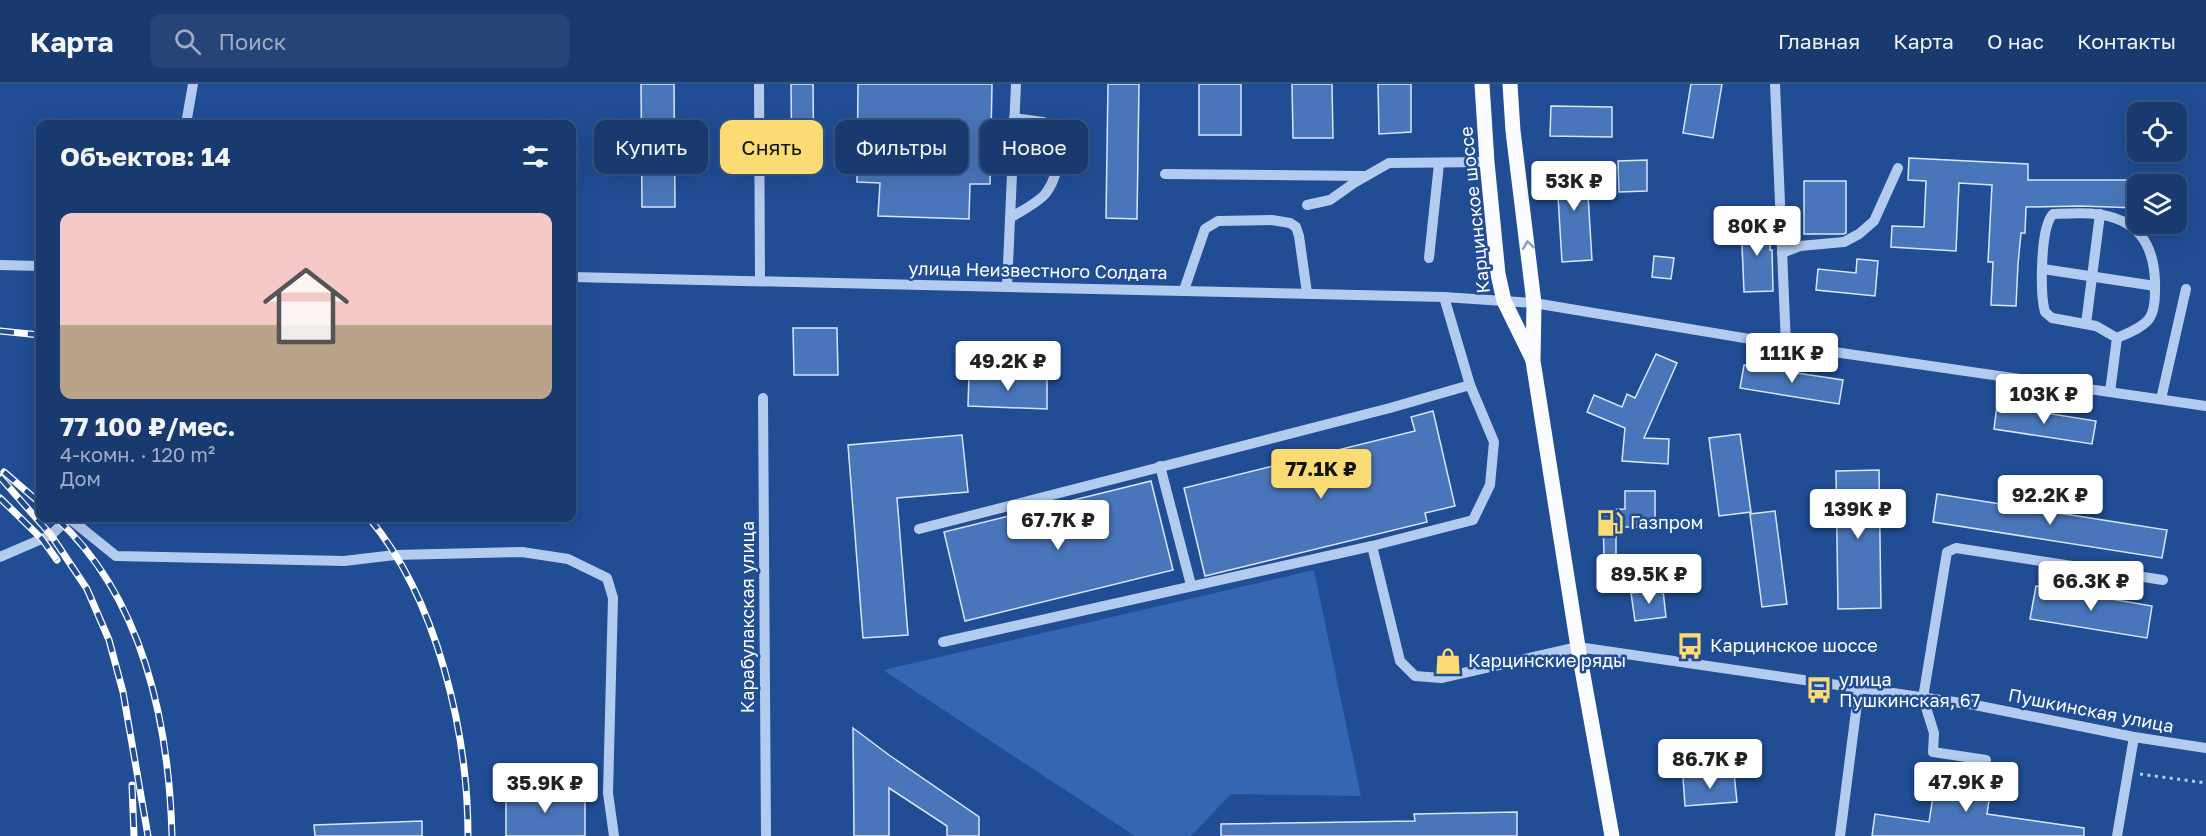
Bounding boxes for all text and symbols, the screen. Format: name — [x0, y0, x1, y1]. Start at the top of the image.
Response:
search box — [150, 14, 570, 68]
text: Карта — [30, 25, 114, 58]
icon: search — [171, 25, 204, 58]
text: Поиск — [219, 28, 286, 55]
text: Главная — [1778, 28, 1860, 54]
text: Карта — [1893, 28, 1954, 54]
text: О нас — [1987, 28, 2044, 54]
text: Контакты — [2077, 28, 2176, 54]
map controls — [2127, 102, 2187, 234]
button: locate — [2127, 102, 2187, 162]
chip: Купить — [594, 120, 708, 174]
chip: Снять — [720, 120, 823, 174]
chip: Фильтры — [835, 120, 968, 174]
chip: Новое — [980, 120, 1088, 174]
street label: Карцинское шоссе — [1454, 126, 1494, 295]
icon: filters — [519, 140, 552, 173]
text: Объектов: 14 — [60, 141, 231, 172]
pin: 53K ₽ — [1532, 161, 1616, 212]
text: 53K ₽ — [1545, 168, 1603, 192]
button: layers — [2127, 174, 2187, 234]
pin: 80K ₽ — [1715, 206, 1799, 257]
text: 80K ₽ — [1728, 213, 1786, 237]
one-way arrow — [1522, 240, 1535, 249]
icon: home — [252, 252, 360, 360]
street label: улица Неизвестного Солдата — [908, 257, 1168, 283]
pin: 111K ₽ — [1743, 333, 1841, 384]
text: 111K ₽ — [1760, 340, 1824, 364]
pin: 49.2K ₽ — [953, 341, 1063, 392]
text: 49.2K ₽ — [970, 348, 1046, 372]
pin: 103K ₽ — [1995, 374, 2093, 425]
text: 103K ₽ — [2010, 381, 2078, 405]
text: 77 100 ₽/мес. — [60, 411, 235, 442]
text: 4-комн. · 120 m² — [60, 442, 215, 466]
pin: 77.1K ₽ — [1266, 449, 1376, 500]
text: 77.1K ₽ — [1285, 456, 1357, 480]
text: Дом — [60, 466, 101, 490]
pin: 92.2K ₽ — [1995, 475, 2105, 526]
text: 92.2K ₽ — [2012, 482, 2088, 506]
pin: 139K ₽ — [1809, 489, 1907, 540]
text: 139K ₽ — [1824, 496, 1892, 520]
pin: 67.7K ₽ — [1003, 500, 1113, 551]
text: 67.7K ₽ — [1021, 507, 1095, 531]
fuel station icon: Газпром — [1595, 508, 1625, 538]
place label: Газпром — [1630, 511, 1704, 533]
street label: Карабулакская улица — [736, 521, 758, 713]
pin: 89.5K ₽ — [1594, 554, 1704, 605]
text: 89.5K ₽ — [1610, 561, 1688, 585]
pin: 66.3K ₽ — [2036, 561, 2146, 612]
text: 66.3K ₽ — [2053, 568, 2130, 592]
bus stop icon: Карцинское шоссе — [1675, 631, 1705, 661]
place label: Карцинское шоссе — [1710, 634, 1878, 656]
shop icon: Карцинские ряды — [1433, 646, 1463, 676]
place label: Карцинские ряды — [1468, 649, 1626, 671]
place label: улица Пушкинская, 67 — [1839, 668, 1980, 711]
bus stop icon: улица Пушкинская, 67 — [1804, 675, 1834, 705]
street label: Пушкинская улица — [2007, 683, 2176, 737]
pin: 86.7K ₽ — [1655, 739, 1765, 790]
text: 86.7K ₽ — [1672, 746, 1748, 770]
pin: 47.9K ₽ — [1911, 762, 2021, 813]
pin: 35.9K ₽ — [490, 763, 600, 814]
text: 47.9K ₽ — [1928, 769, 2004, 793]
text: 35.9K ₽ — [507, 770, 583, 794]

